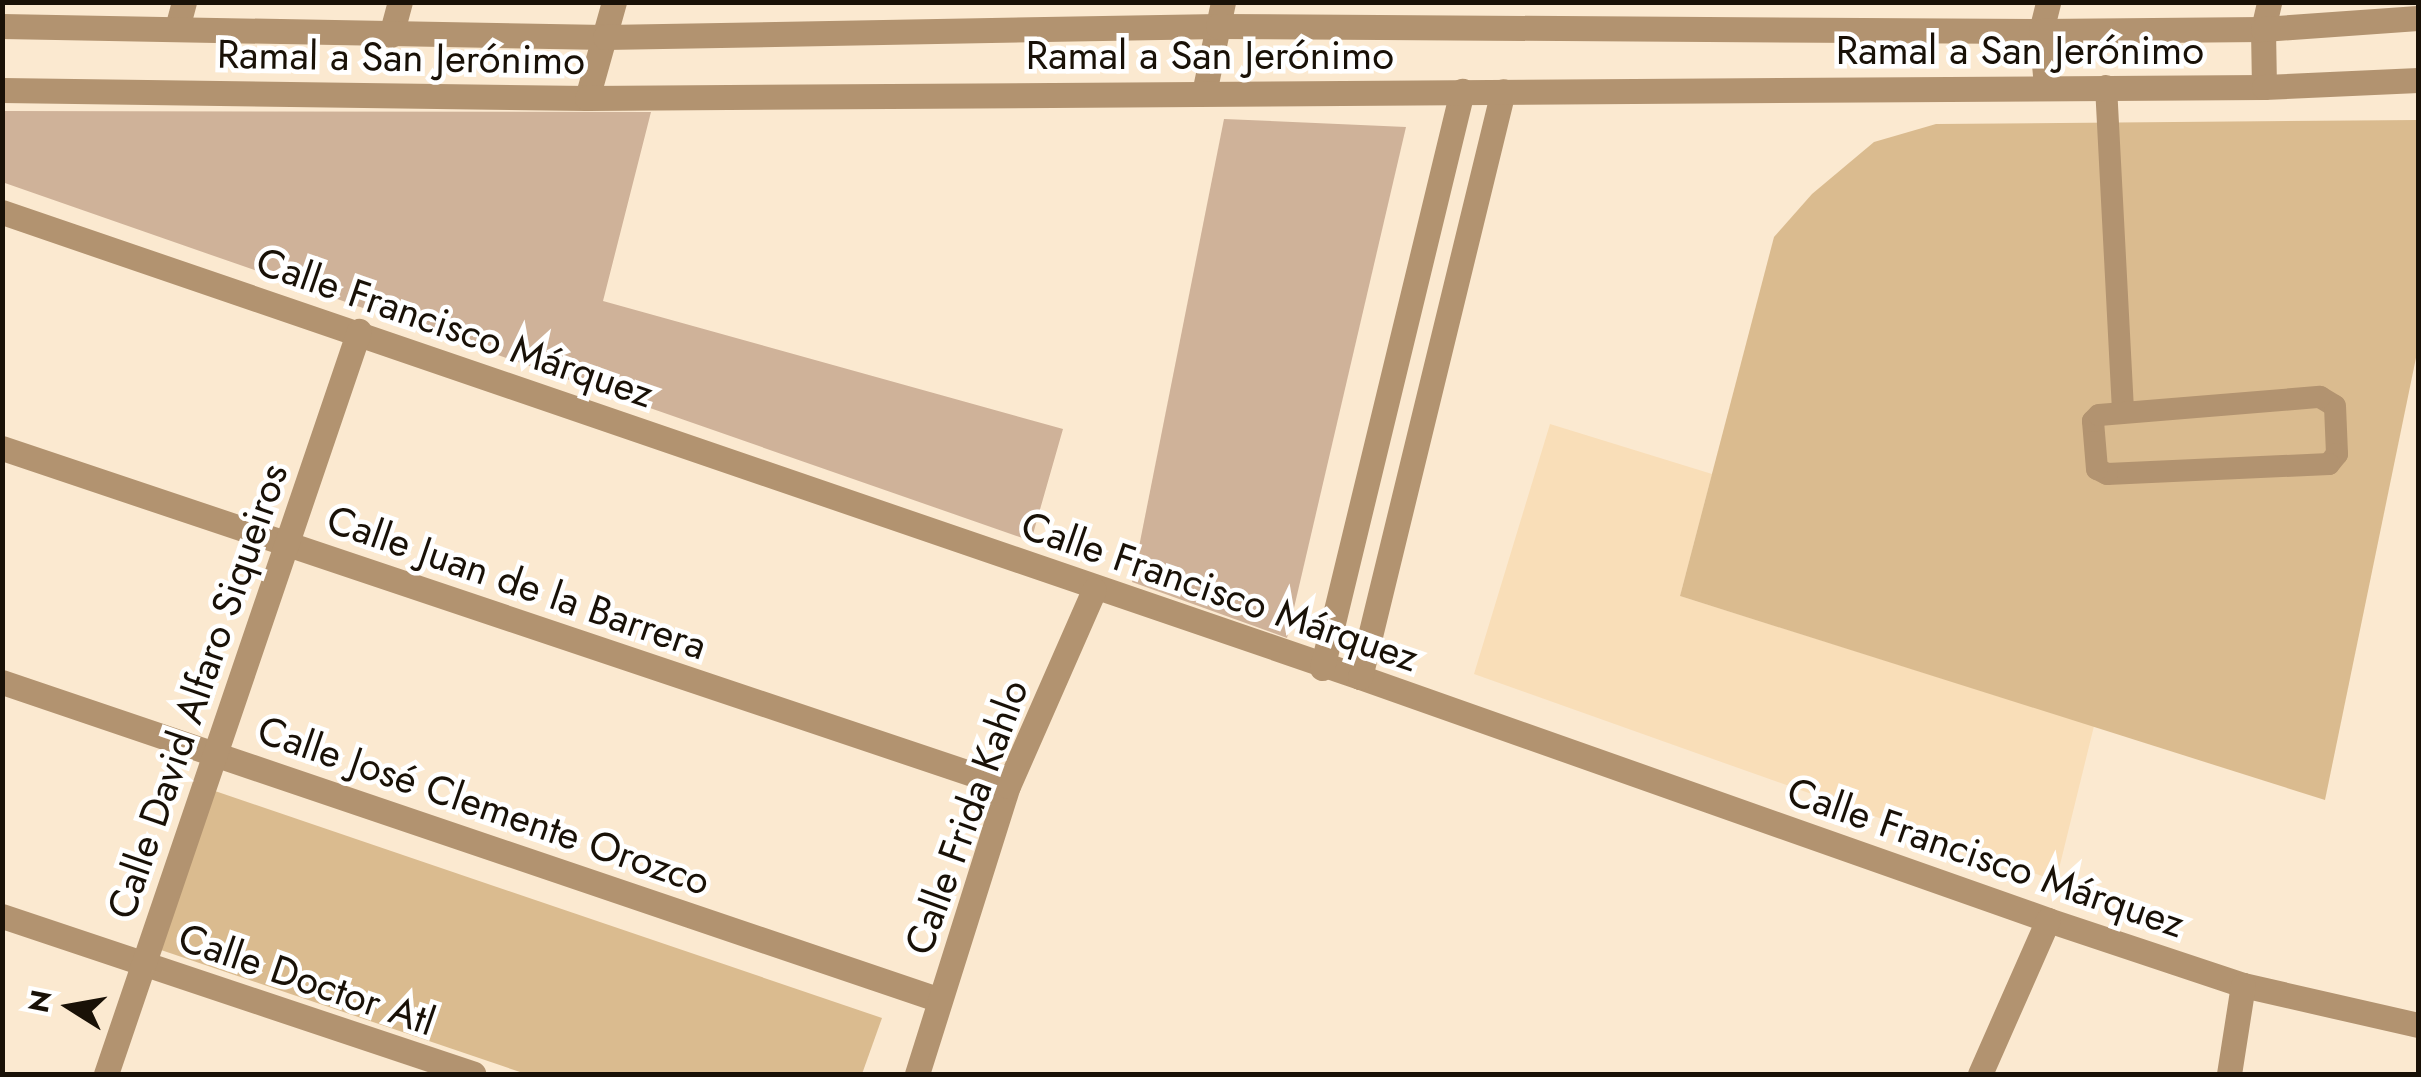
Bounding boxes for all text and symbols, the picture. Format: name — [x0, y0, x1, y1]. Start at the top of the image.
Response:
street label: Ramal a San Jerónimo — [1836, 26, 2204, 74]
street label: Ramal a San Jerónimo — [216, 30, 586, 84]
street label: Ramal a San Jerónimo — [1026, 31, 1394, 79]
street label: Calle Francisco Márquez — [250, 237, 660, 417]
street label: Calle David Alfaro Siqueiros — [96, 457, 298, 925]
street label: Calle Juan de la Barrera — [321, 494, 713, 670]
street label: Calle Francisco Márquez — [1015, 501, 1425, 681]
street label: Calle Frida Kahlo — [894, 673, 1038, 961]
street label: Calle José Clemente Orozco — [252, 705, 716, 905]
street label: Calle Francisco Márquez — [1781, 767, 2191, 947]
street label: Calle Doctor Atl — [172, 913, 442, 1045]
north arrow — [20, 957, 120, 1057]
text: N — [18, 986, 62, 1016]

